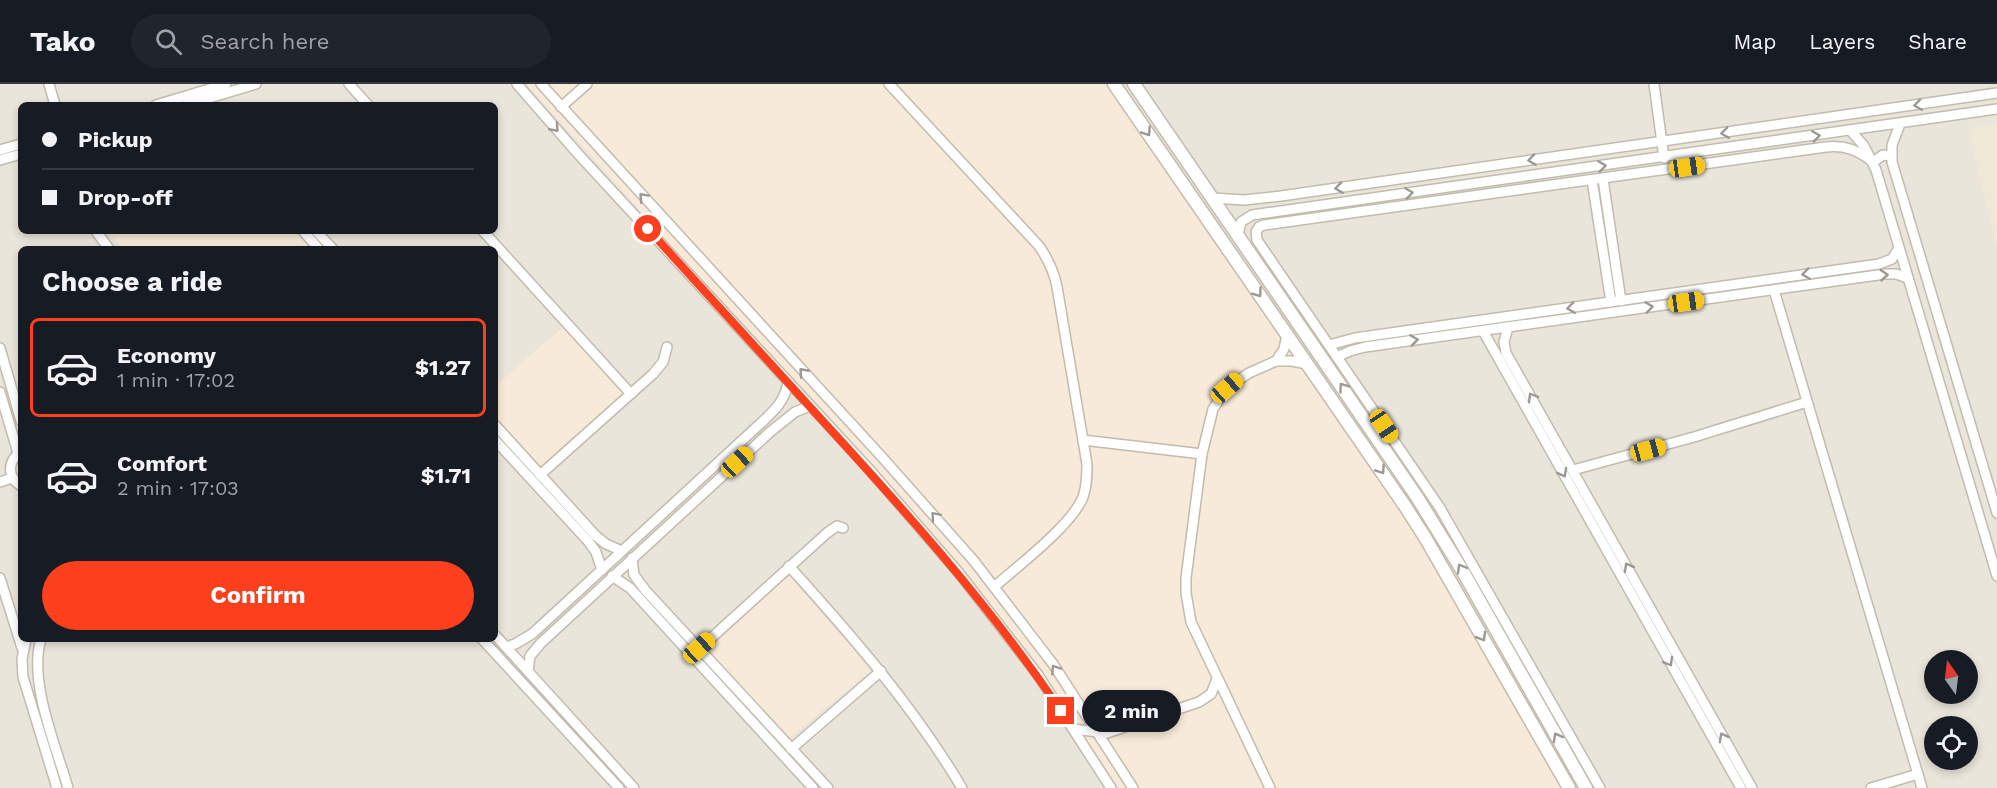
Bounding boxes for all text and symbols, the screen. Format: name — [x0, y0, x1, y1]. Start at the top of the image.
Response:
search box — [131, 14, 551, 68]
text: Tako — [30, 25, 95, 58]
icon: search — [152, 25, 185, 58]
text: Search here — [200, 29, 329, 54]
text: Map — [1733, 29, 1776, 54]
text: Layers — [1809, 29, 1875, 54]
text: Share — [1908, 29, 1967, 54]
one-way arrow — [1914, 98, 1923, 110]
one-way arrow — [548, 121, 559, 132]
one-way arrow — [1140, 126, 1151, 137]
one-way arrow — [1721, 126, 1730, 138]
text: Pickup — [78, 127, 153, 152]
one-way arrow — [1811, 130, 1820, 142]
one-way arrow — [1528, 154, 1537, 166]
car — [1668, 156, 1706, 178]
one-way arrow — [1597, 161, 1606, 173]
one-way arrow — [1335, 181, 1344, 193]
text: Drop-off — [78, 185, 173, 210]
one-way arrow — [1404, 188, 1413, 200]
one-way arrow — [639, 193, 650, 204]
route start — [634, 215, 661, 242]
text: Choose a ride — [42, 266, 222, 298]
one-way arrow — [1801, 268, 1811, 280]
one-way arrow — [1879, 268, 1888, 281]
one-way arrow — [1251, 286, 1262, 297]
car — [1667, 291, 1705, 313]
one-way arrow — [1567, 301, 1576, 313]
one-way arrow — [1644, 302, 1654, 314]
one-way arrow — [1410, 335, 1419, 347]
icon: car — [45, 341, 99, 395]
text: Economy — [117, 343, 216, 368]
text: $1.27 — [415, 355, 471, 380]
text: 1 min · 17:02 — [117, 368, 235, 392]
one-way arrow — [799, 368, 810, 378]
car — [1208, 369, 1246, 407]
one-way arrow — [1339, 383, 1350, 394]
one-way arrow — [1527, 393, 1539, 404]
car — [1366, 406, 1402, 446]
car — [1628, 437, 1668, 463]
car — [718, 443, 756, 481]
icon: car — [45, 449, 99, 503]
text: Comfort — [117, 451, 207, 476]
text: $1.71 — [421, 463, 471, 488]
one-way arrow — [1374, 464, 1385, 475]
one-way arrow — [1556, 467, 1567, 477]
text: 2 min · 17:03 — [117, 476, 239, 500]
one-way arrow — [931, 512, 942, 523]
button: Confirm — [42, 561, 474, 630]
one-way arrow — [1624, 563, 1635, 573]
one-way arrow — [1456, 564, 1468, 574]
car — [680, 629, 718, 667]
one-way arrow — [1475, 631, 1486, 641]
north arrow — [1924, 650, 1978, 704]
map controls — [1924, 650, 1978, 770]
one-way arrow — [1662, 655, 1673, 666]
one-way arrow — [1052, 664, 1063, 675]
callout: 2 min — [1082, 690, 1181, 732]
route end — [1047, 697, 1074, 724]
text: 2 min — [1104, 699, 1159, 723]
button: locate — [1924, 716, 1978, 770]
one-way arrow — [1553, 733, 1564, 743]
one-way arrow — [1719, 733, 1731, 743]

